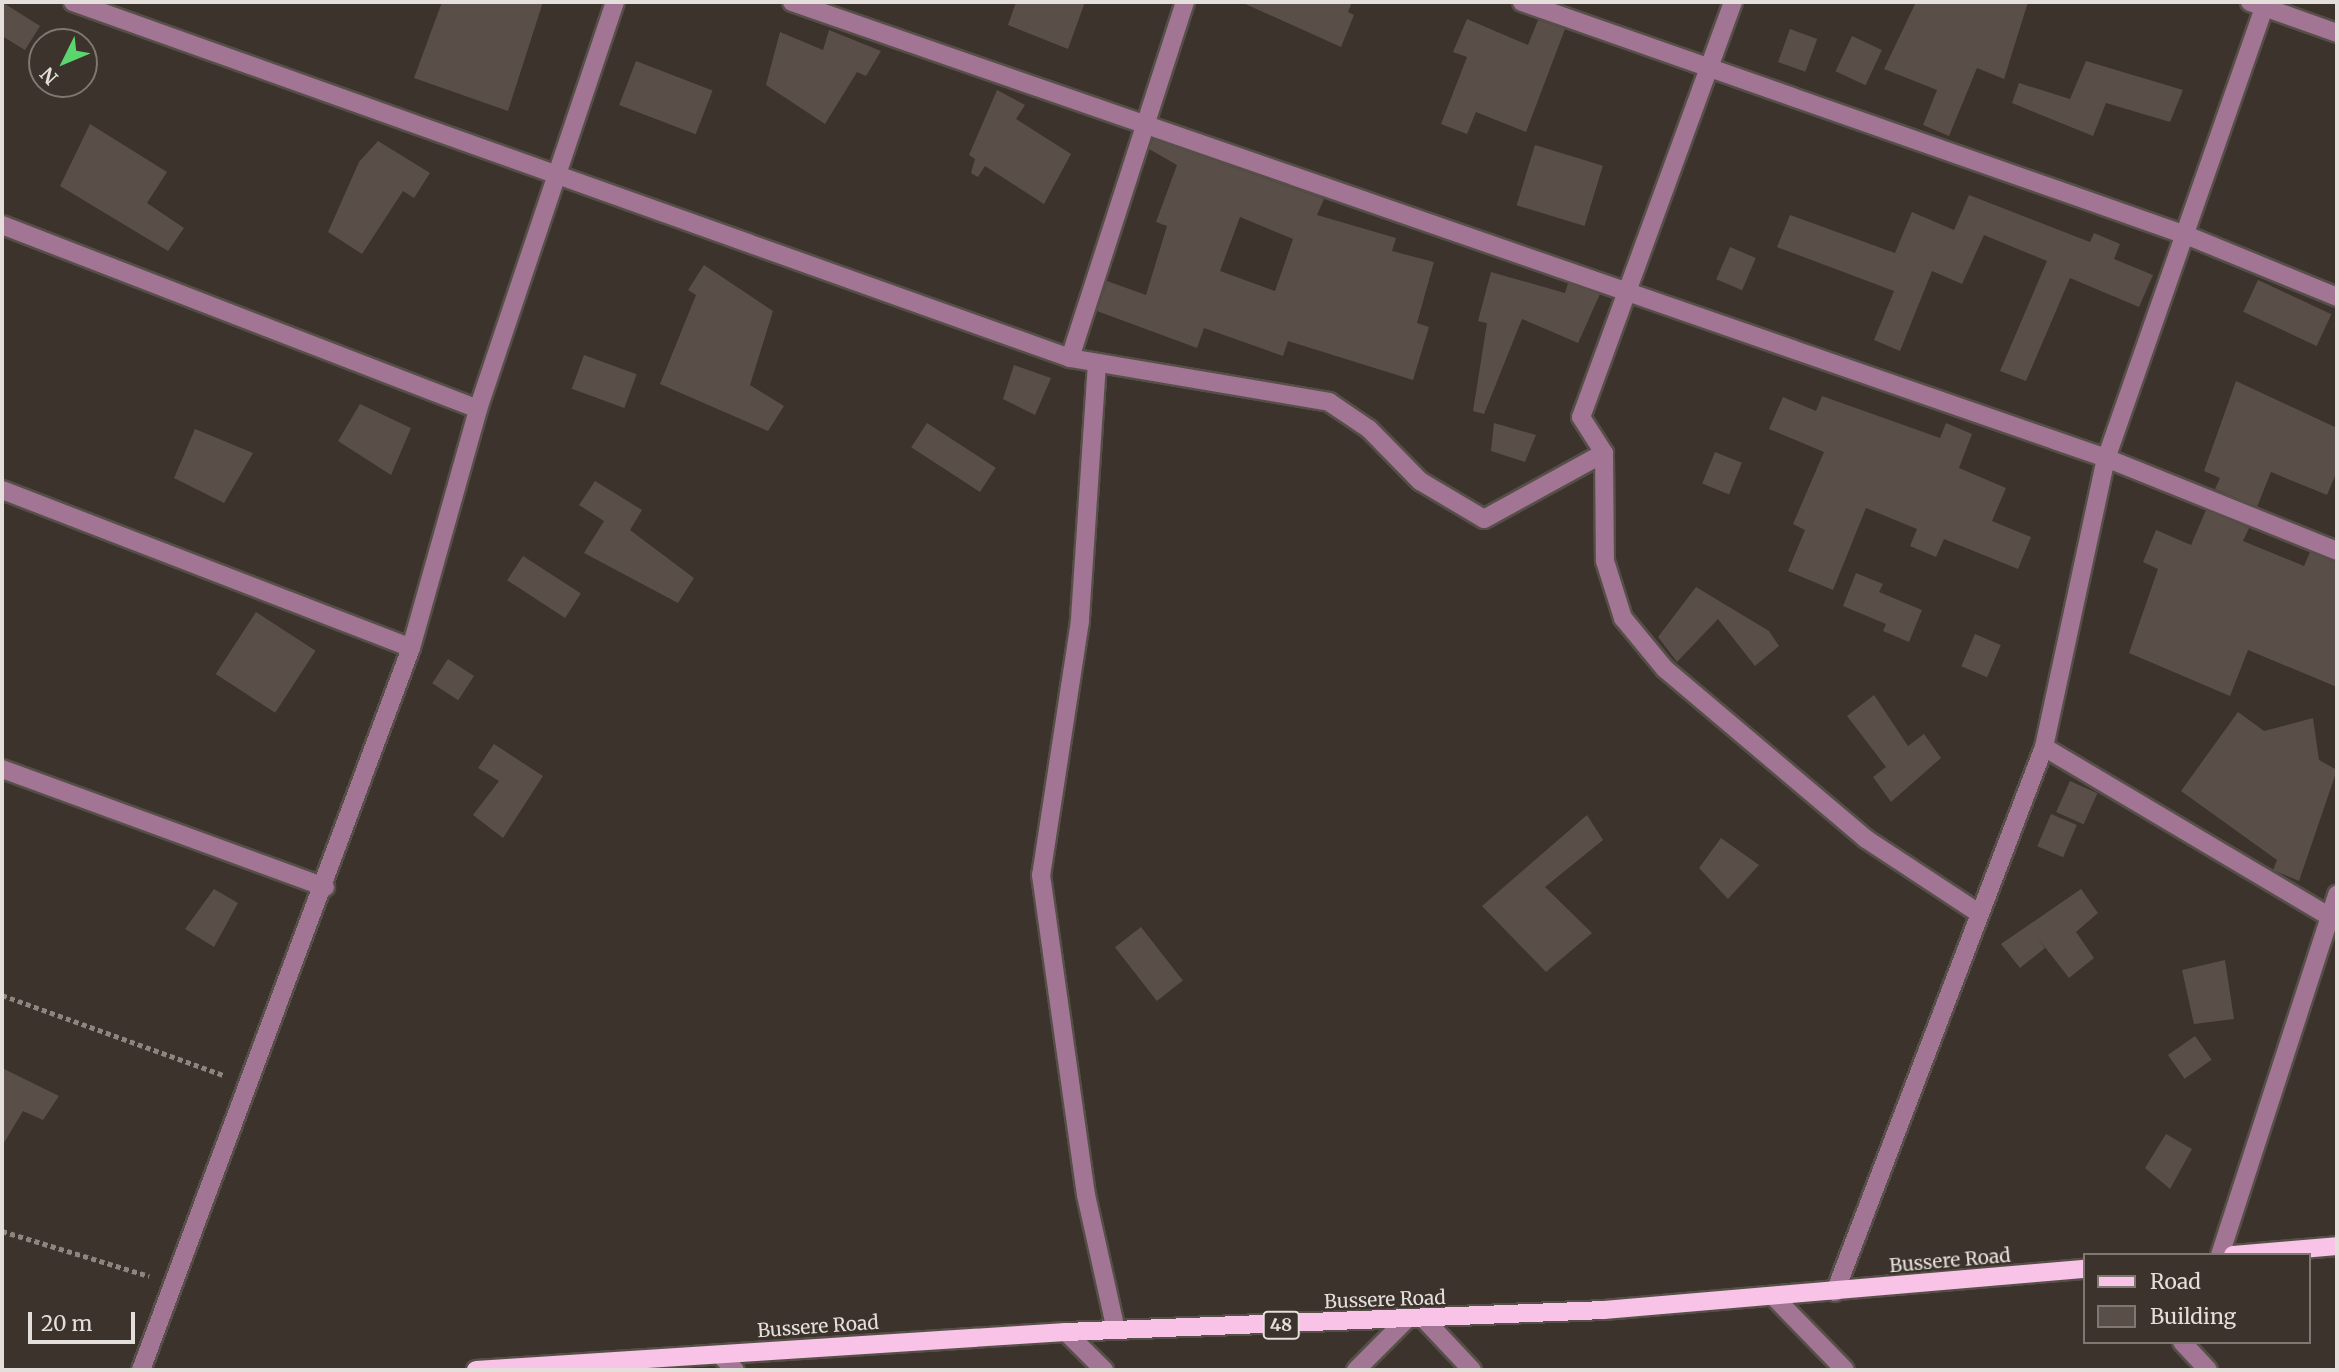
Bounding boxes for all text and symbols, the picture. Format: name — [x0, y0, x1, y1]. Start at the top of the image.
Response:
north arrow — [28, 28, 98, 98]
text: N — [35, 62, 63, 90]
street label: Bussere Road — [1888, 1244, 2012, 1278]
legend — [2084, 1253, 2311, 1344]
text: Road — [2150, 1268, 2201, 1295]
street label: Bussere Road — [1324, 1286, 1446, 1314]
scale bar — [32, 1298, 138, 1342]
text: Building — [2150, 1303, 2236, 1330]
text: 20 m — [41, 1310, 92, 1337]
road number: 48 — [1262, 1310, 1300, 1340]
street label: Bussere Road — [756, 1311, 880, 1343]

